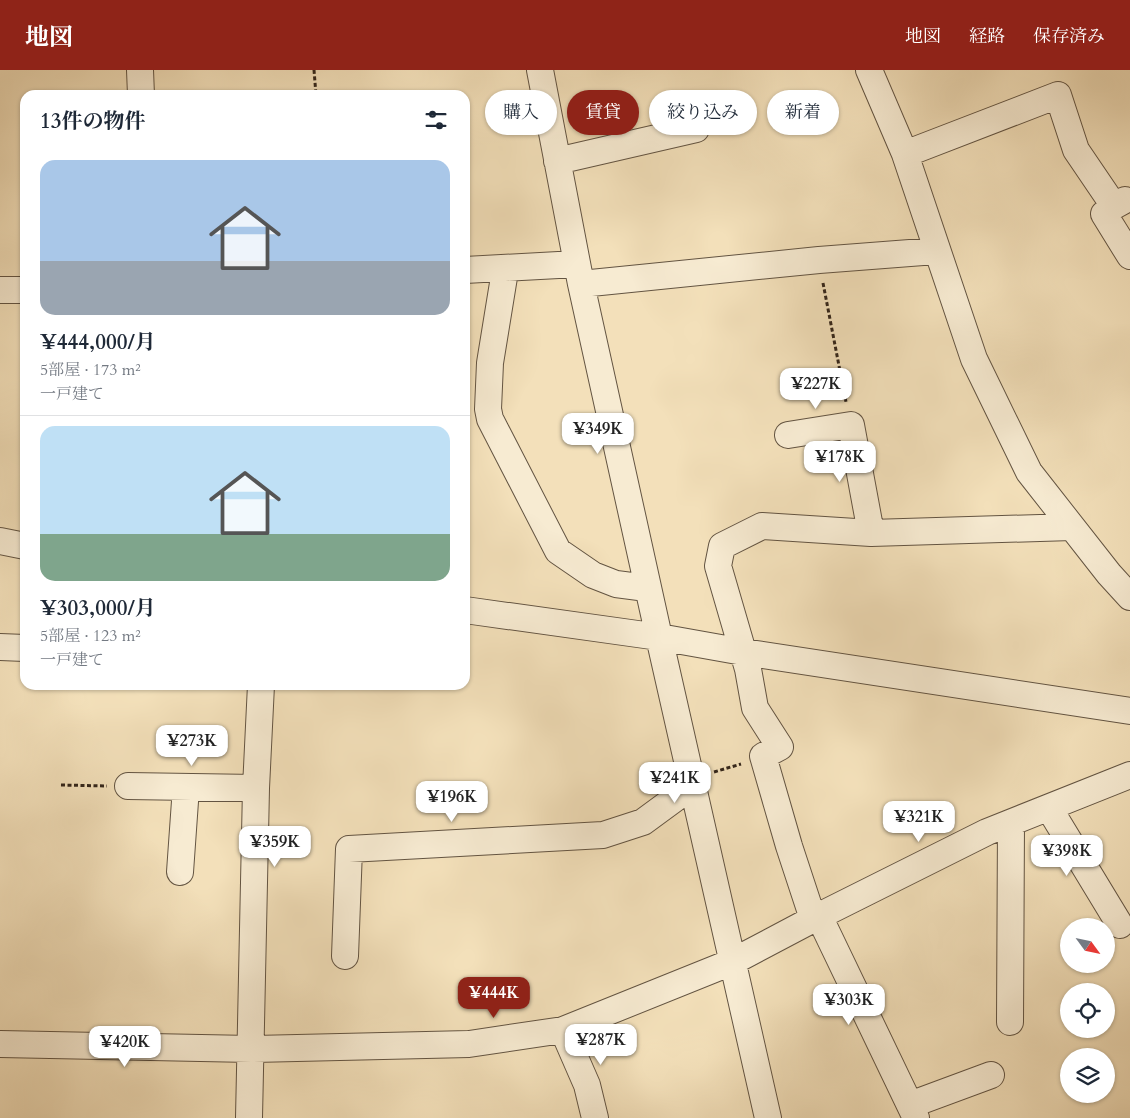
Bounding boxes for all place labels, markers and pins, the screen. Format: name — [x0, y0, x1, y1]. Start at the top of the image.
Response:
pin: ¥227K — [781, 368, 851, 410]
pin: ¥349K — [563, 412, 633, 455]
pin: ¥178K — [805, 440, 875, 483]
pin: ¥273K — [157, 724, 227, 767]
pin: ¥241K — [640, 762, 710, 804]
pin: ¥196K — [417, 780, 487, 823]
pin: ¥321K — [884, 800, 954, 843]
pin: ¥359K — [240, 826, 310, 868]
pin: ¥398K — [1032, 834, 1102, 877]
pin: ¥444K — [459, 976, 529, 1019]
pin: ¥303K — [814, 984, 884, 1026]
pin: ¥287K — [566, 1024, 636, 1066]
pin: ¥420K — [90, 1026, 160, 1068]

